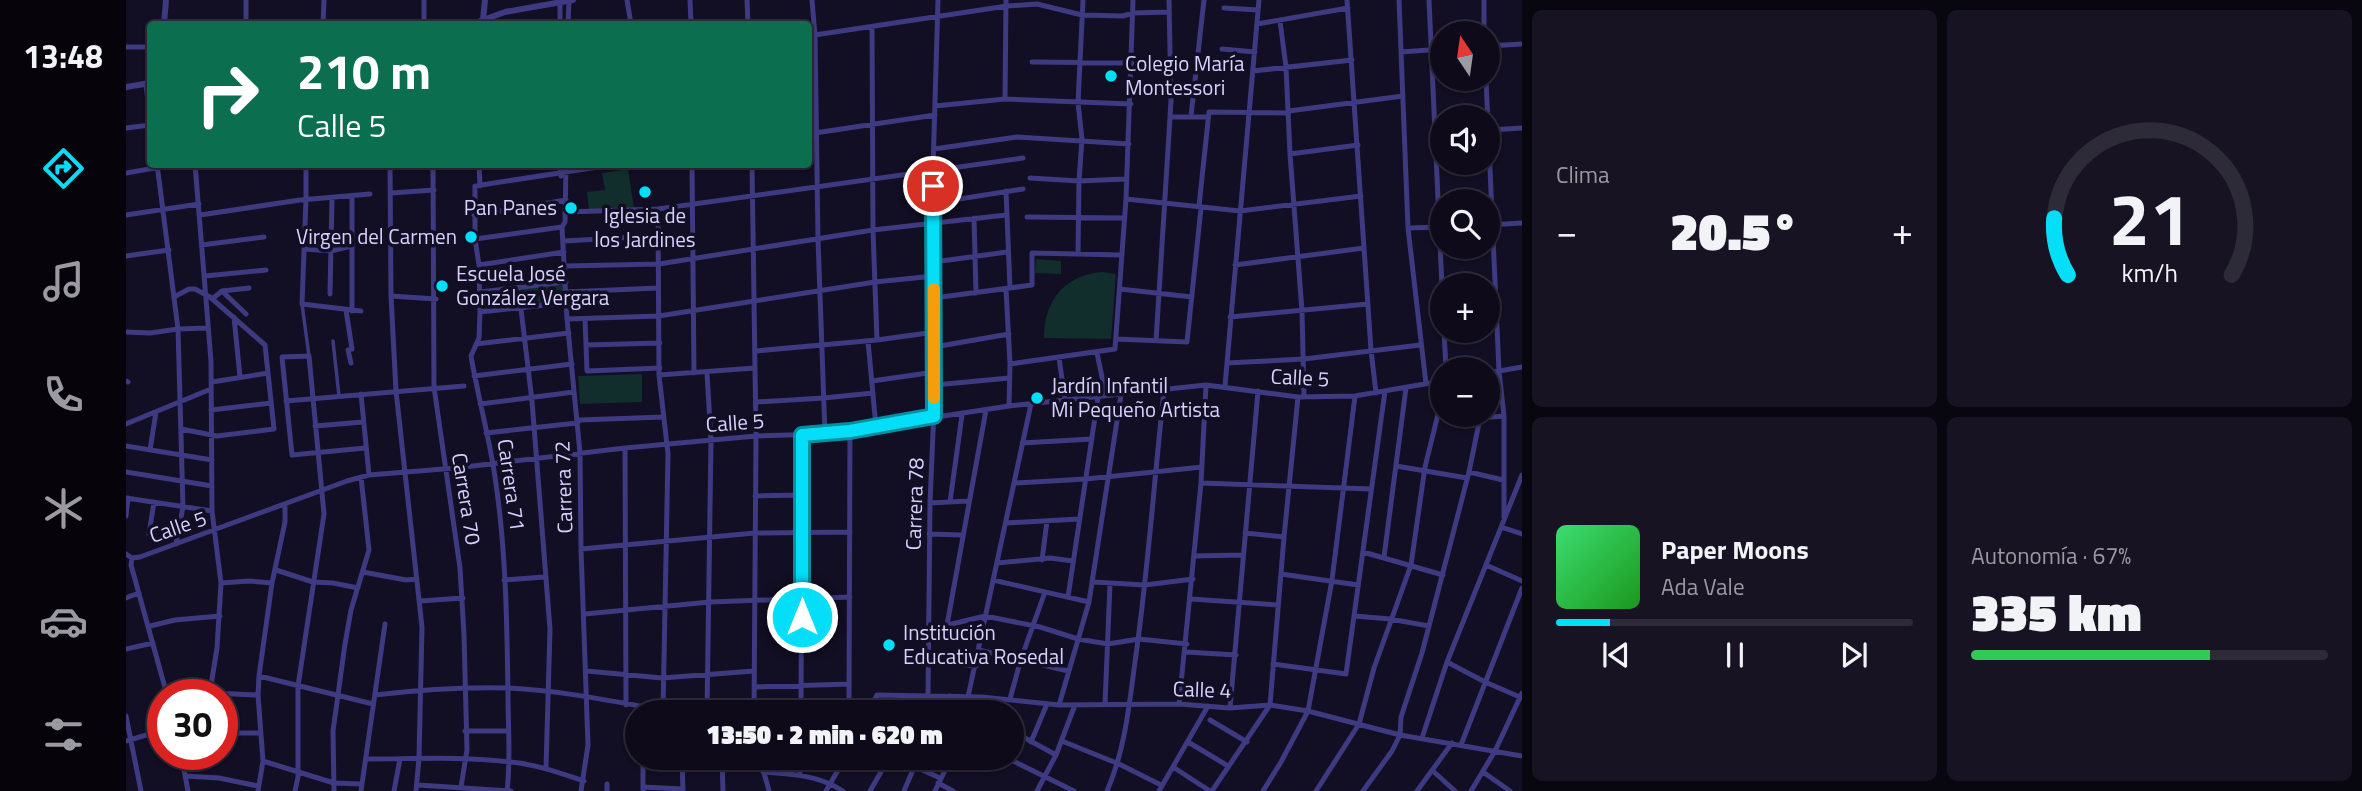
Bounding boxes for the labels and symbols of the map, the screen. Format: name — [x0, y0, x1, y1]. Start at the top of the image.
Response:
north arrow — [1430, 21, 1500, 91]
place label: Colegio María Montessori — [1125, 47, 1245, 103]
marker: Colegio María Montessori — [1103, 68, 1119, 84]
pin — [903, 156, 963, 216]
marker: Iglesia de los Jardines — [637, 184, 653, 200]
place label: Pan Panes — [464, 191, 557, 223]
place label: Iglesia de los Jardines — [594, 199, 696, 255]
marker: Pan Panes — [563, 200, 579, 216]
place label: Virgen del Carmen — [296, 220, 457, 252]
marker: Virgen del Carmen — [463, 229, 479, 245]
place label: Escuela José González Vergara — [456, 257, 610, 313]
marker: Escuela José González Vergara — [434, 278, 450, 294]
street label: Calle 5 — [1270, 359, 1330, 395]
place label: Jardín Infantil Mi Pequeño Artista — [1051, 369, 1221, 425]
marker: Jardín Infantil Mi Pequeño Artista — [1029, 390, 1045, 406]
street label: Calle 5 — [705, 404, 765, 440]
street label: Carrera 71 — [490, 437, 534, 533]
street label: Carrera 72 — [545, 440, 581, 534]
street label: Carrera 70 — [444, 451, 490, 547]
street label: Carrera 78 — [896, 457, 932, 551]
street label: Calle 5 — [145, 501, 211, 551]
position arrow — [765, 580, 839, 654]
place label: Institución Educativa Rosedal — [903, 616, 1064, 672]
marker: Institución Educativa Rosedal — [881, 637, 897, 653]
street label: Calle 4 — [1172, 672, 1232, 706]
speed limit sign: 30 — [147, 679, 238, 770]

